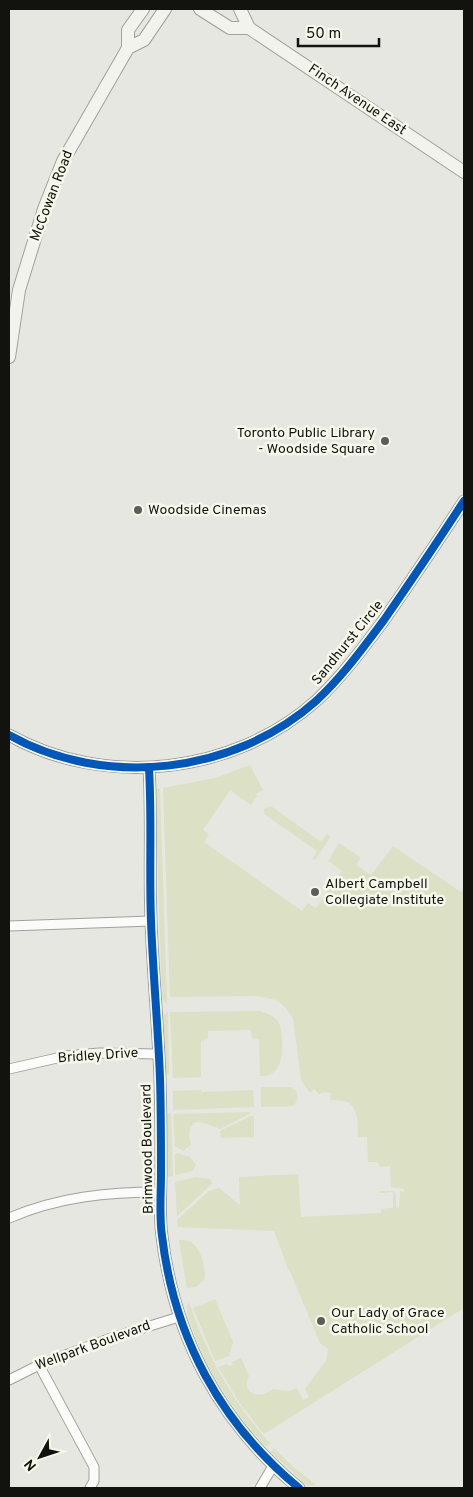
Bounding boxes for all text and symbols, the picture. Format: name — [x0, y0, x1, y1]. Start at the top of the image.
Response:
scale bar — [298, 15, 379, 47]
text: 50 m — [306, 25, 341, 44]
street label: Finch Avenue East — [305, 61, 409, 139]
street label: McCowan Road — [27, 148, 77, 244]
place label: Toronto Public Library - Woodside Square — [237, 425, 375, 458]
marker: Toronto Public Library - Woodside Square — [379, 435, 391, 447]
place label: Woodside Cinemas — [148, 502, 266, 519]
marker: Woodside Cinemas — [132, 504, 144, 516]
street label: Sandhurst Circle — [309, 597, 387, 689]
place label: Albert Campbell Collegiate Institute — [325, 876, 444, 909]
marker: Albert Campbell Collegiate Institute — [309, 886, 321, 898]
street label: Bridley Drive — [57, 1045, 139, 1067]
street label: Brimwood Boulevard — [138, 1084, 158, 1214]
place label: Our Lady of Grace Catholic School — [331, 1305, 445, 1338]
marker: Our Lady of Grace Catholic School — [315, 1315, 327, 1327]
street label: Wellpark Boulevard — [33, 1317, 153, 1375]
north arrow — [15, 1432, 65, 1482]
text: N — [21, 1455, 41, 1474]

